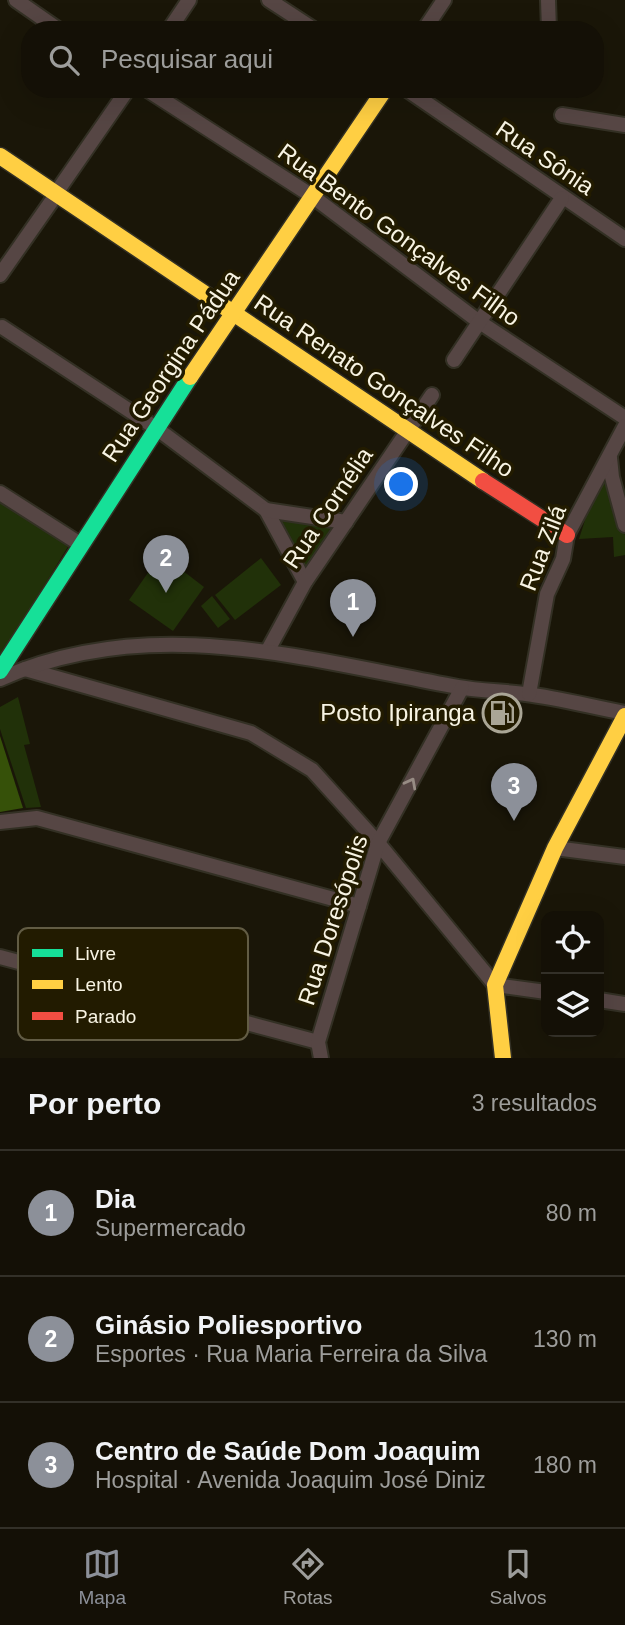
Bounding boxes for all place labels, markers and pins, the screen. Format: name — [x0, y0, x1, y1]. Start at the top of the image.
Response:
pin: 2 — [143, 535, 189, 593]
pin: 1 — [330, 579, 376, 637]
fuel station icon: Posto Ipiranga — [481, 692, 523, 734]
place label: Posto Ipiranga — [320, 699, 476, 726]
pin: 3 — [491, 763, 537, 821]

